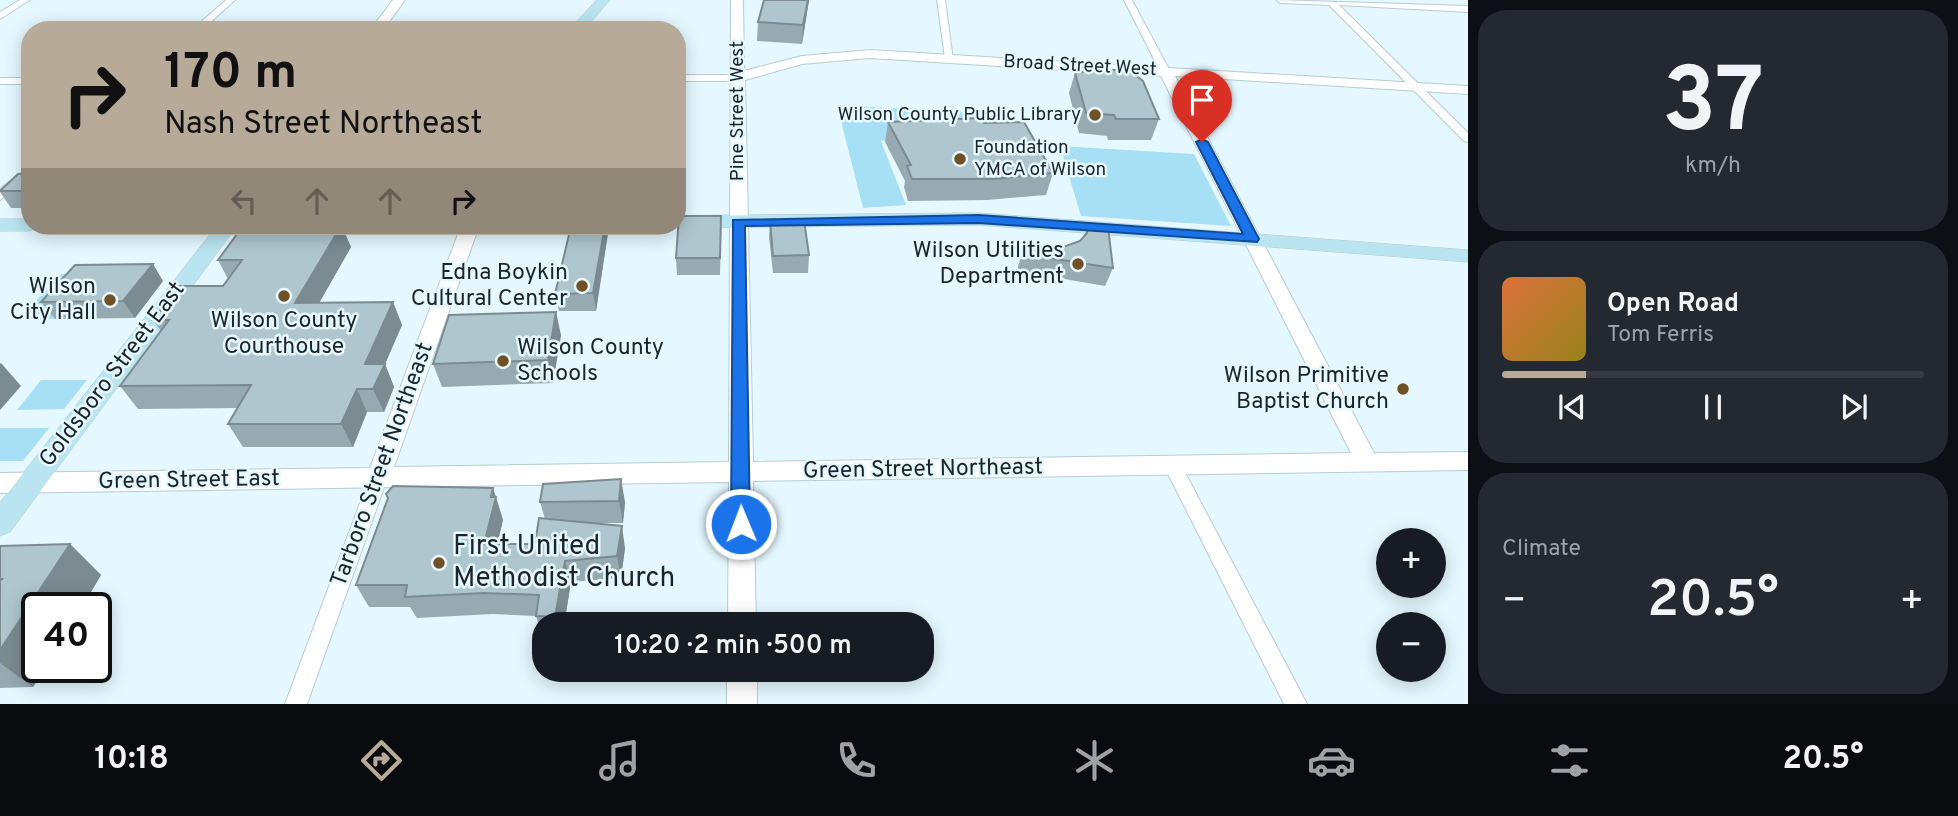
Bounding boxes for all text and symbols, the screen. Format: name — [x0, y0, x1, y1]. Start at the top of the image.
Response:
street label: Pine Street West — [726, 41, 750, 181]
text: 170 m — [164, 44, 297, 106]
icon: right — [49, 49, 140, 140]
text: 37 — [1662, 49, 1764, 164]
street label: Broad Street West — [1003, 50, 1157, 82]
pin — [1172, 70, 1232, 142]
icon: arrive — [1183, 81, 1221, 119]
place label: Wilson County Public Library — [838, 103, 1081, 127]
text: Nash Street Northeast — [164, 105, 483, 145]
marker: Wilson County Public Library — [1087, 107, 1103, 123]
place label: Foundation YMCA of Wilson — [974, 136, 1106, 182]
marker: Foundation YMCA of Wilson — [952, 151, 968, 167]
text: km/h — [1685, 152, 1741, 181]
icon: left — [225, 182, 263, 220]
icon: ahead — [298, 182, 336, 220]
icon: ahead — [371, 182, 409, 220]
icon: right — [444, 182, 482, 220]
place label: Wilson Utilities Department — [912, 237, 1064, 292]
marker: Wilson Utilities Department — [1070, 256, 1086, 272]
place label: Edna Boykin Cultural Center — [411, 259, 568, 314]
place label: Wilson City Hall — [10, 273, 96, 328]
street label: Goldsboro Street East — [34, 277, 192, 473]
marker: Edna Boykin Cultural Center — [574, 278, 590, 294]
marker: Wilson County Courthouse — [276, 288, 292, 304]
text: Open Road — [1607, 288, 1739, 321]
marker: Wilson City Hall — [102, 292, 118, 308]
place label: Wilson County Courthouse — [211, 307, 357, 362]
text: Tom Ferris — [1607, 321, 1714, 350]
place label: Wilson County Schools — [517, 334, 664, 389]
street label: Tarboro Street Northeast — [325, 339, 441, 591]
marker: Wilson County Schools — [495, 353, 511, 369]
place label: Wilson Primitive Baptist Church — [1224, 362, 1389, 417]
marker: Wilson Primitive Baptist Church — [1395, 381, 1411, 397]
icon: previous — [1553, 388, 1591, 426]
icon: pause — [1694, 388, 1732, 426]
icon: next — [1835, 388, 1873, 426]
street label: Green Street Northeast — [803, 453, 1043, 487]
street label: Green Street East — [98, 465, 280, 497]
position arrow — [704, 487, 778, 561]
map controls — [1376, 528, 1446, 682]
button: + — [1376, 528, 1446, 598]
place label: First United Methodist Church — [453, 529, 675, 597]
text: Climate — [1502, 535, 1581, 564]
marker: First United Methodist Church — [431, 555, 447, 571]
text: 20.5° — [1647, 569, 1779, 635]
text: − — [1502, 578, 1527, 627]
text: + — [1899, 578, 1924, 627]
speed limit sign: 40 — [21, 592, 112, 683]
button: − — [1376, 612, 1446, 682]
text: 10:20 · 2 min · 500 m — [614, 630, 852, 663]
icon: directions — [357, 736, 406, 785]
icon: music — [595, 736, 644, 785]
icon: phone — [832, 736, 881, 785]
icon: climate — [1070, 736, 1119, 785]
icon: car — [1307, 736, 1356, 785]
icon: filters — [1545, 736, 1594, 785]
text: 10:18 — [94, 740, 169, 780]
text: 20.5° — [1782, 740, 1864, 780]

